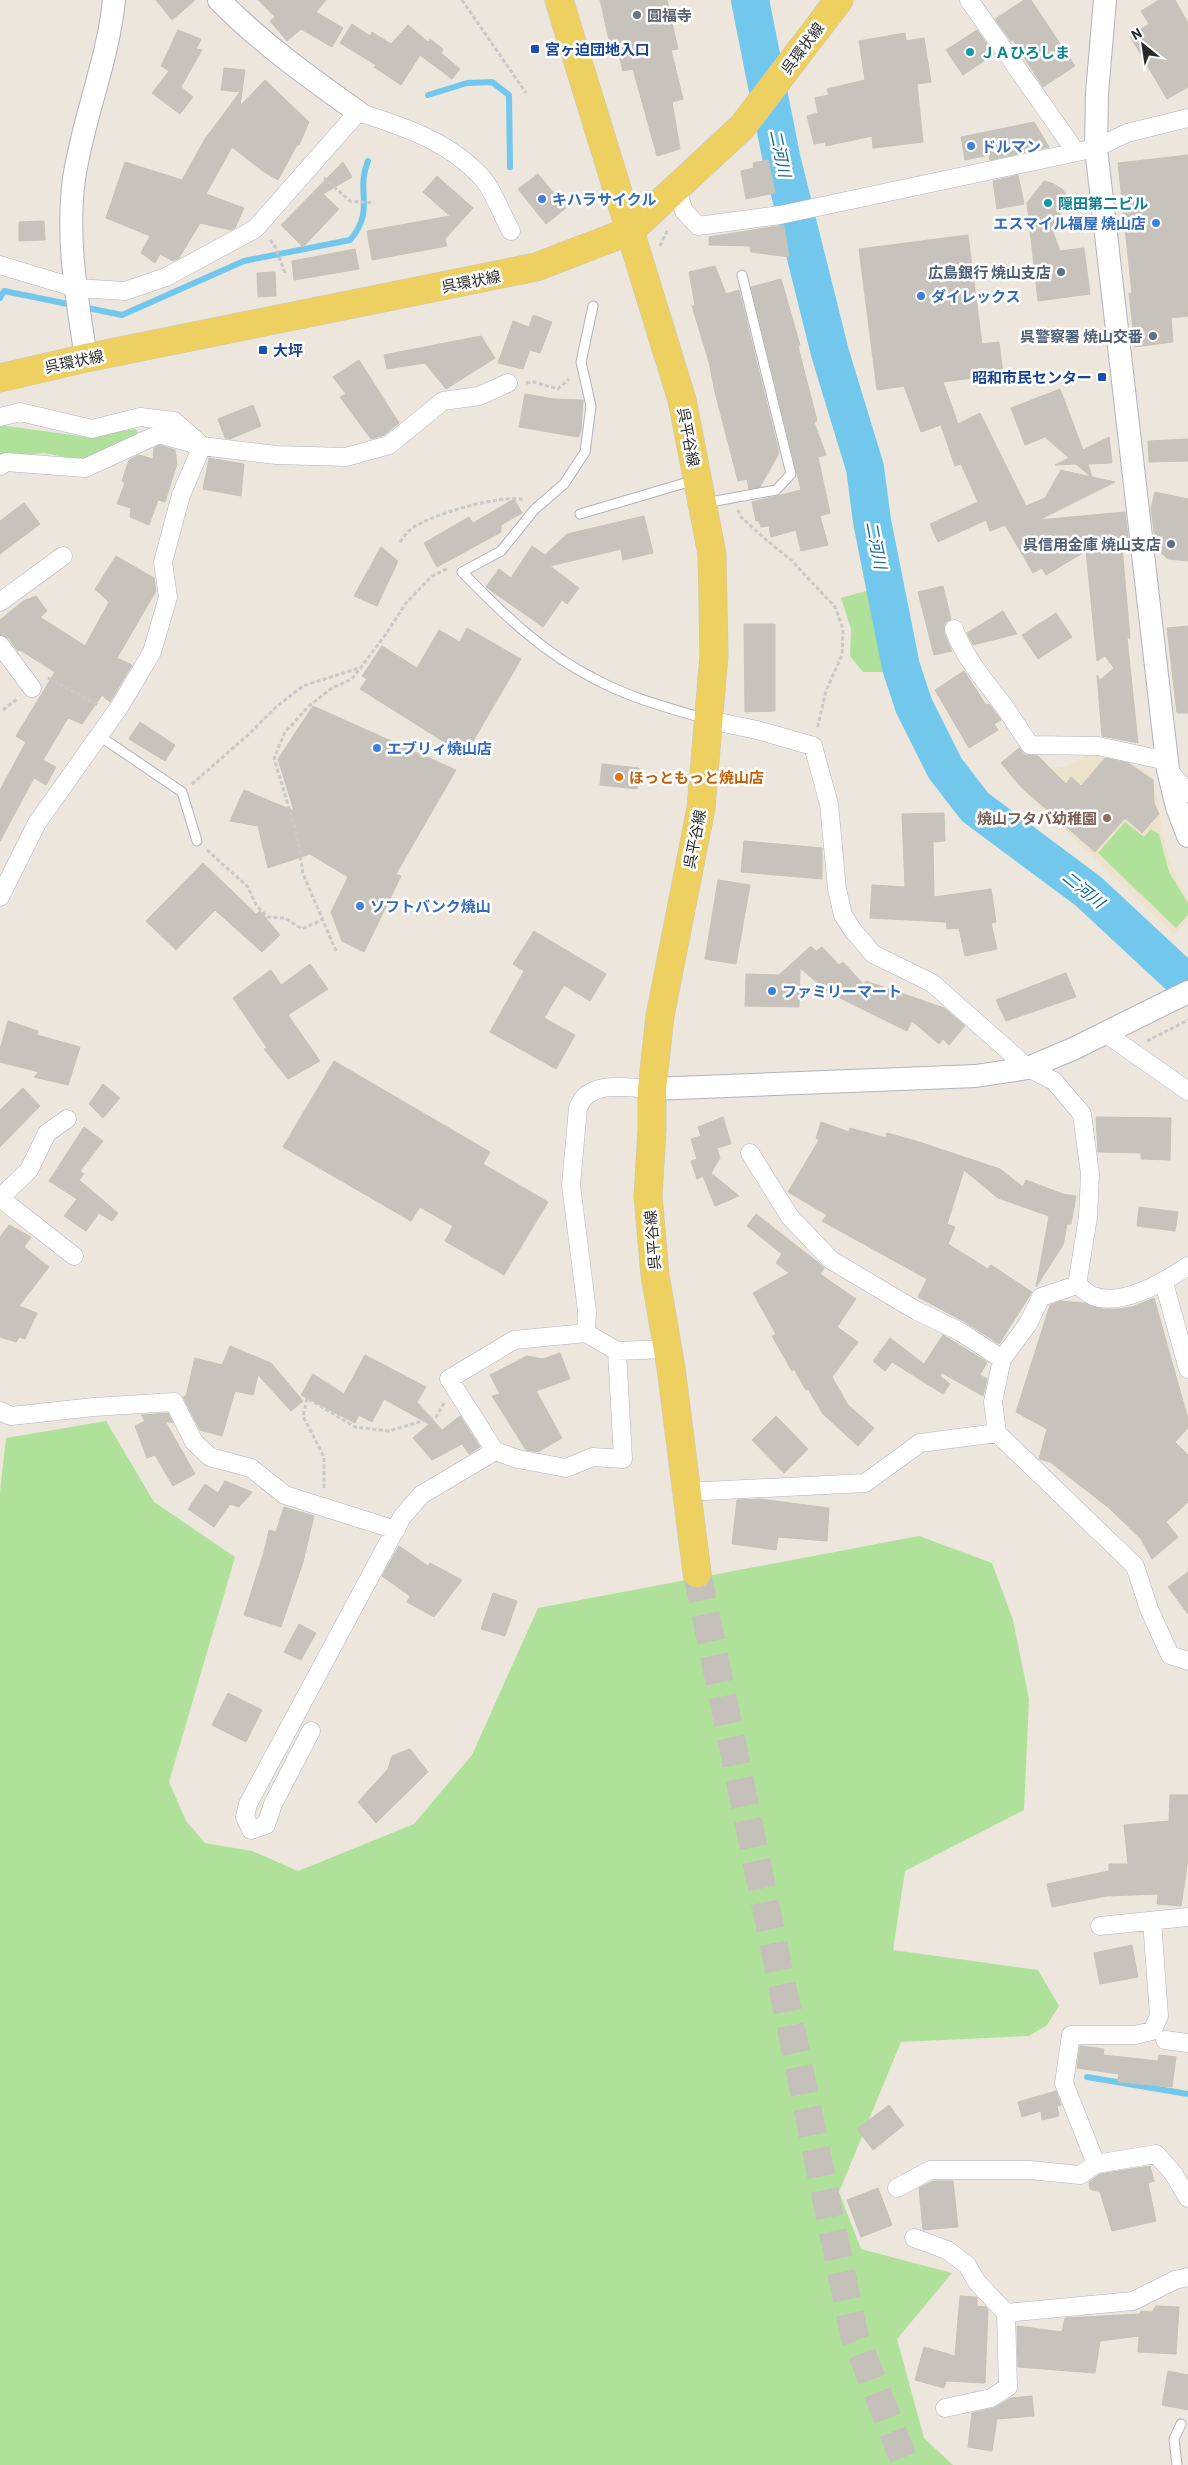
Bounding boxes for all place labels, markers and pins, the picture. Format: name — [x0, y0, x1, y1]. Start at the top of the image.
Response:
place label: 圓福寺 — [647, 6, 692, 24]
marker: 圓福寺 — [631, 9, 643, 21]
place label: 宮ヶ迫団地入口 — [545, 40, 650, 58]
marker: 宮ヶ迫団地入口 — [529, 43, 541, 55]
place label: ＪＡひろしま — [980, 43, 1070, 61]
marker: ＪＡひろしま — [964, 46, 976, 58]
place label: ドルマン — [981, 137, 1041, 155]
marker: ドルマン — [965, 140, 977, 152]
place label: キハラサイクル — [552, 190, 656, 208]
marker: キハラサイクル — [536, 193, 548, 205]
place label: 隠田第二ビル — [1058, 194, 1148, 212]
marker: 隠田第二ビル — [1042, 197, 1054, 209]
place label: エスマイル福屋 焼山店 — [993, 214, 1146, 232]
marker: エスマイル福屋 焼山店 — [1150, 217, 1162, 229]
place label: 広島銀行 焼山支店 — [928, 263, 1051, 281]
marker: 広島銀行 焼山支店 — [1055, 266, 1067, 278]
place label: ダイレックス — [931, 287, 1021, 305]
marker: ダイレックス — [915, 290, 927, 302]
place label: 呉警察署 焼山交番 — [1020, 327, 1143, 345]
marker: 呉警察署 焼山交番 — [1147, 330, 1159, 342]
place label: 大坪 — [273, 341, 303, 359]
marker: 大坪 — [257, 344, 269, 356]
place label: 昭和市民センター — [972, 368, 1092, 386]
marker: 昭和市民センター — [1096, 371, 1108, 383]
place label: 呉信用金庫 焼山支店 — [1023, 535, 1161, 553]
marker: 呉信用金庫 焼山支店 — [1165, 538, 1177, 550]
place label: エブリィ焼山店 — [387, 739, 492, 757]
marker: エブリィ焼山店 — [371, 742, 383, 754]
place label: ほっともっと焼山店 — [629, 768, 764, 786]
marker: ほっともっと焼山店 — [613, 771, 625, 783]
place label: 焼山フタバ幼稚園 — [977, 809, 1097, 827]
marker: 焼山フタバ幼稚園 — [1101, 812, 1113, 824]
place label: ソフトバンク焼山 — [370, 897, 491, 915]
marker: ソフトバンク焼山 — [354, 900, 366, 912]
place label: ファミリーマート — [782, 982, 902, 1000]
marker: ファミリーマート — [766, 985, 778, 997]

